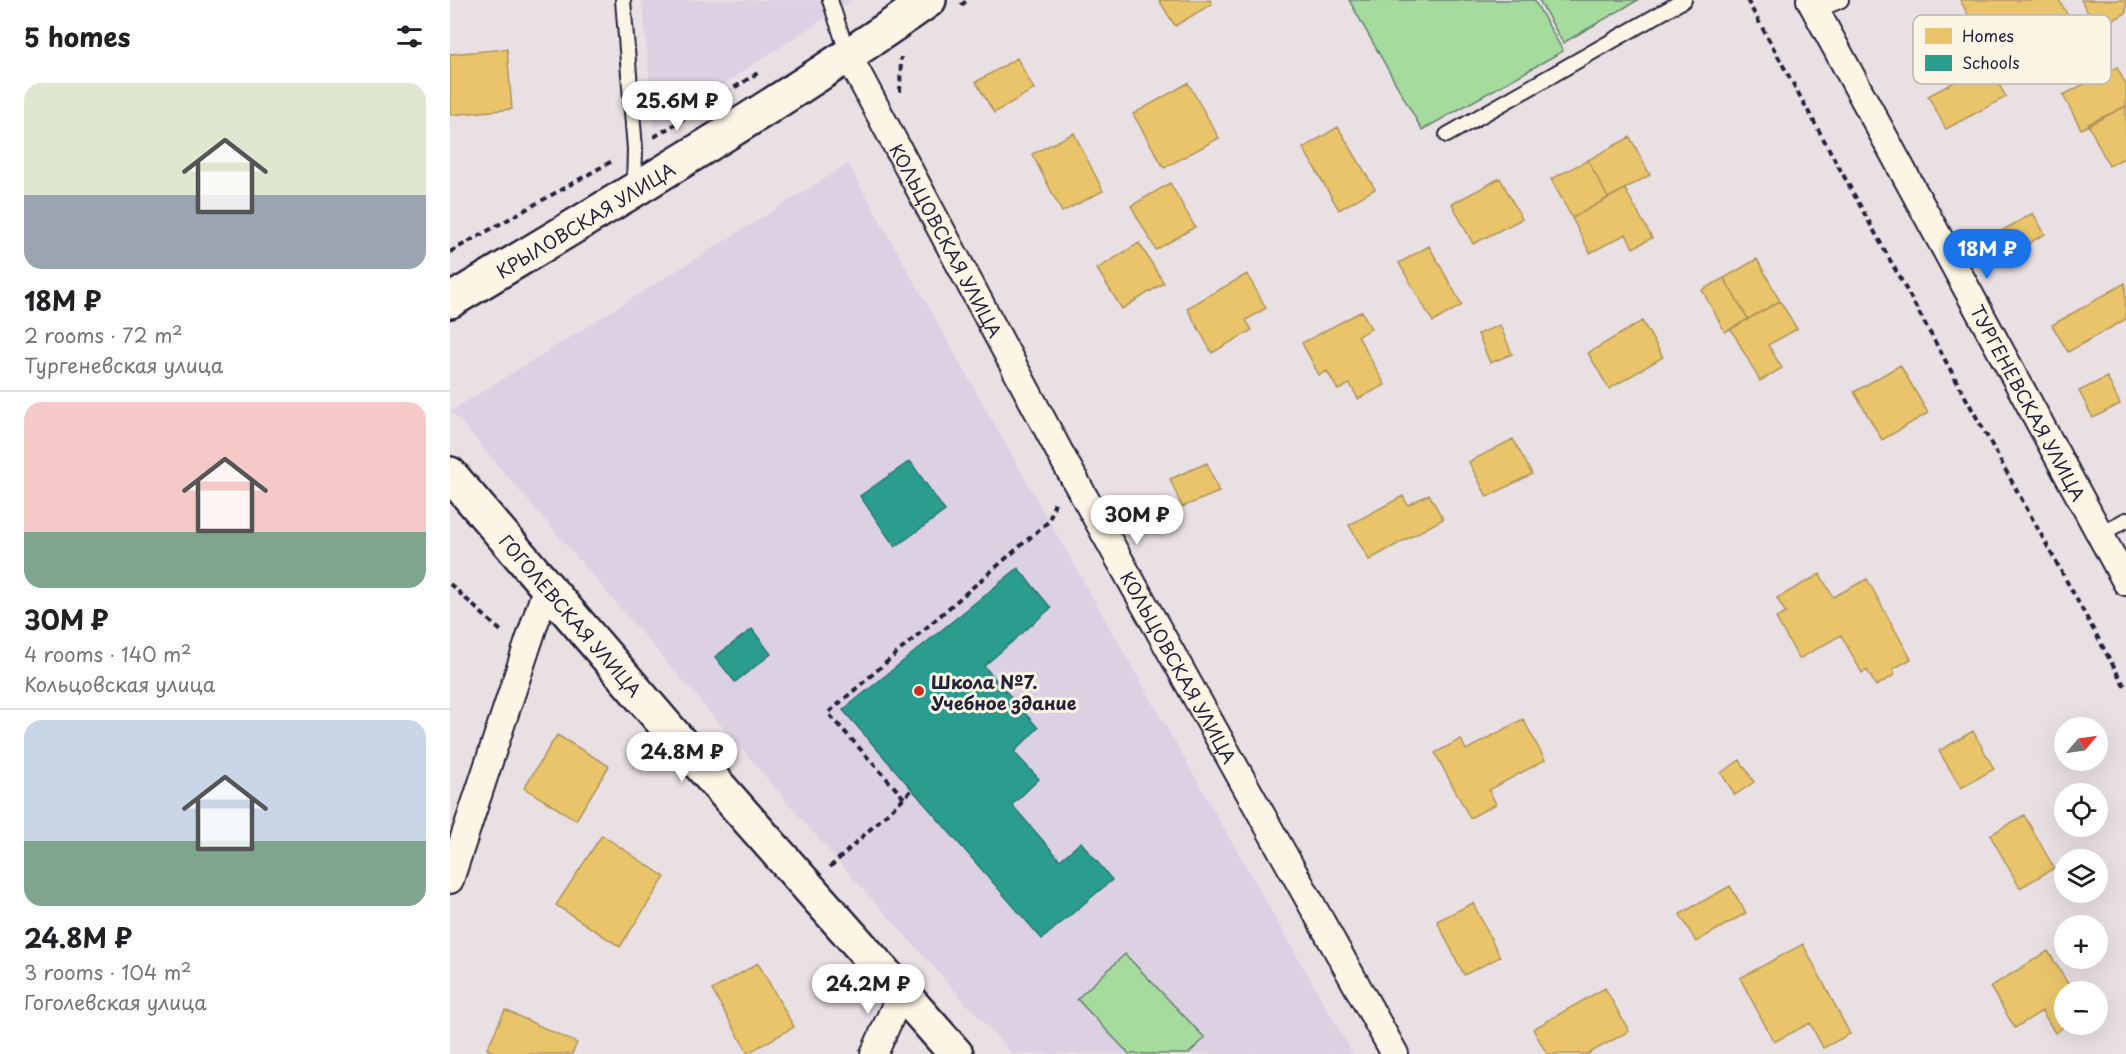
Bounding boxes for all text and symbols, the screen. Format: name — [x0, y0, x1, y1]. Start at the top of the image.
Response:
legend — [1913, 15, 2111, 84]
text: 5 homes — [24, 17, 130, 56]
icon: filters — [393, 20, 426, 53]
text: Homes — [1962, 23, 2014, 47]
text: Schools — [1962, 50, 2020, 74]
pin: 25.6M ₽ — [622, 81, 732, 132]
text: 25.6M ₽ — [636, 85, 718, 115]
icon: home — [171, 122, 279, 230]
street label: КОЛЬЦОВСКАЯ УЛИЦА — [884, 139, 1010, 342]
street label: КРЫЛОВСКАЯ УЛИЦА — [491, 155, 680, 284]
pin: 18M ₽ — [1945, 229, 2029, 280]
text: 18M ₽ — [1957, 233, 2017, 263]
text: 18M ₽ — [24, 281, 101, 320]
street label: ТУРГЕНЕВСКАЯ УЛИЦА — [1964, 300, 2093, 506]
text: 2 rooms · 72 m² — [24, 320, 183, 350]
text: Тургеневская улица — [24, 350, 223, 380]
icon: home — [171, 441, 279, 549]
pin: 30M ₽ — [1095, 495, 1179, 546]
text: 30M ₽ — [1104, 499, 1170, 529]
street label: ГОГОЛЕВСКАЯ УЛИЦА — [494, 528, 649, 703]
street label: КОЛЬЦОВСКАЯ УЛИЦА — [1115, 566, 1244, 768]
text: 30M ₽ — [24, 600, 109, 639]
text: 4 rooms · 140 m² — [24, 639, 191, 669]
place label: Школа №7. Учебное здание — [931, 668, 1077, 716]
text: Кольцовская улица — [24, 669, 215, 699]
marker: Школа №7. Учебное здание — [912, 684, 926, 698]
north arrow — [2054, 717, 2108, 771]
map controls — [2054, 717, 2108, 1035]
pin: 24.8M ₽ — [627, 732, 737, 783]
text: 24.8M ₽ — [640, 736, 724, 766]
icon: home — [171, 759, 279, 867]
button: locate — [2054, 783, 2108, 837]
button: layers — [2054, 849, 2108, 903]
button: + — [2054, 915, 2108, 969]
text: 24.8M ₽ — [24, 918, 132, 957]
text: 3 rooms · 104 m² — [24, 957, 191, 987]
pin: 24.2M ₽ — [813, 964, 923, 1015]
text: 24.2M ₽ — [826, 968, 910, 998]
button: − — [2054, 981, 2108, 1035]
text: Гоголевская улица — [24, 987, 207, 1017]

